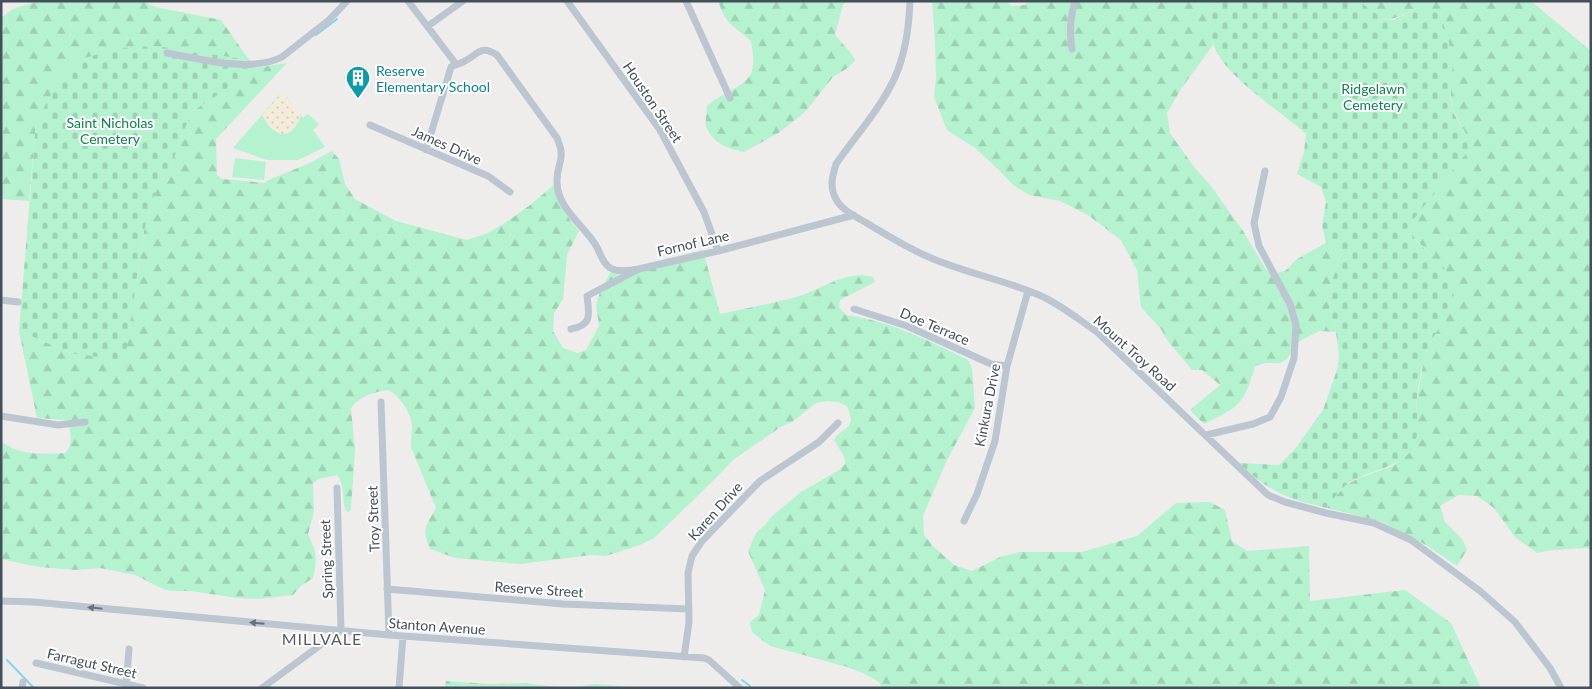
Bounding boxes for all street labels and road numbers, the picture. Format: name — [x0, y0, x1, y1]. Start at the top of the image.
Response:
street label: Houston Street — [620, 59, 686, 145]
street label: James Drive — [409, 122, 485, 168]
street label: Fornof Lane — [655, 226, 731, 260]
street label: Doe Terrace — [898, 304, 972, 348]
street label: Mount Troy Road — [1090, 311, 1180, 395]
street label: Kinkura Drive — [971, 362, 1003, 448]
street label: Karen Drive — [684, 478, 746, 544]
street label: Troy Street — [363, 485, 383, 553]
street label: Spring Street — [316, 519, 336, 599]
street label: Reserve Street — [494, 577, 584, 601]
street label: Stanton Avenue — [388, 614, 486, 638]
street label: Farragut Street — [46, 644, 138, 682]

